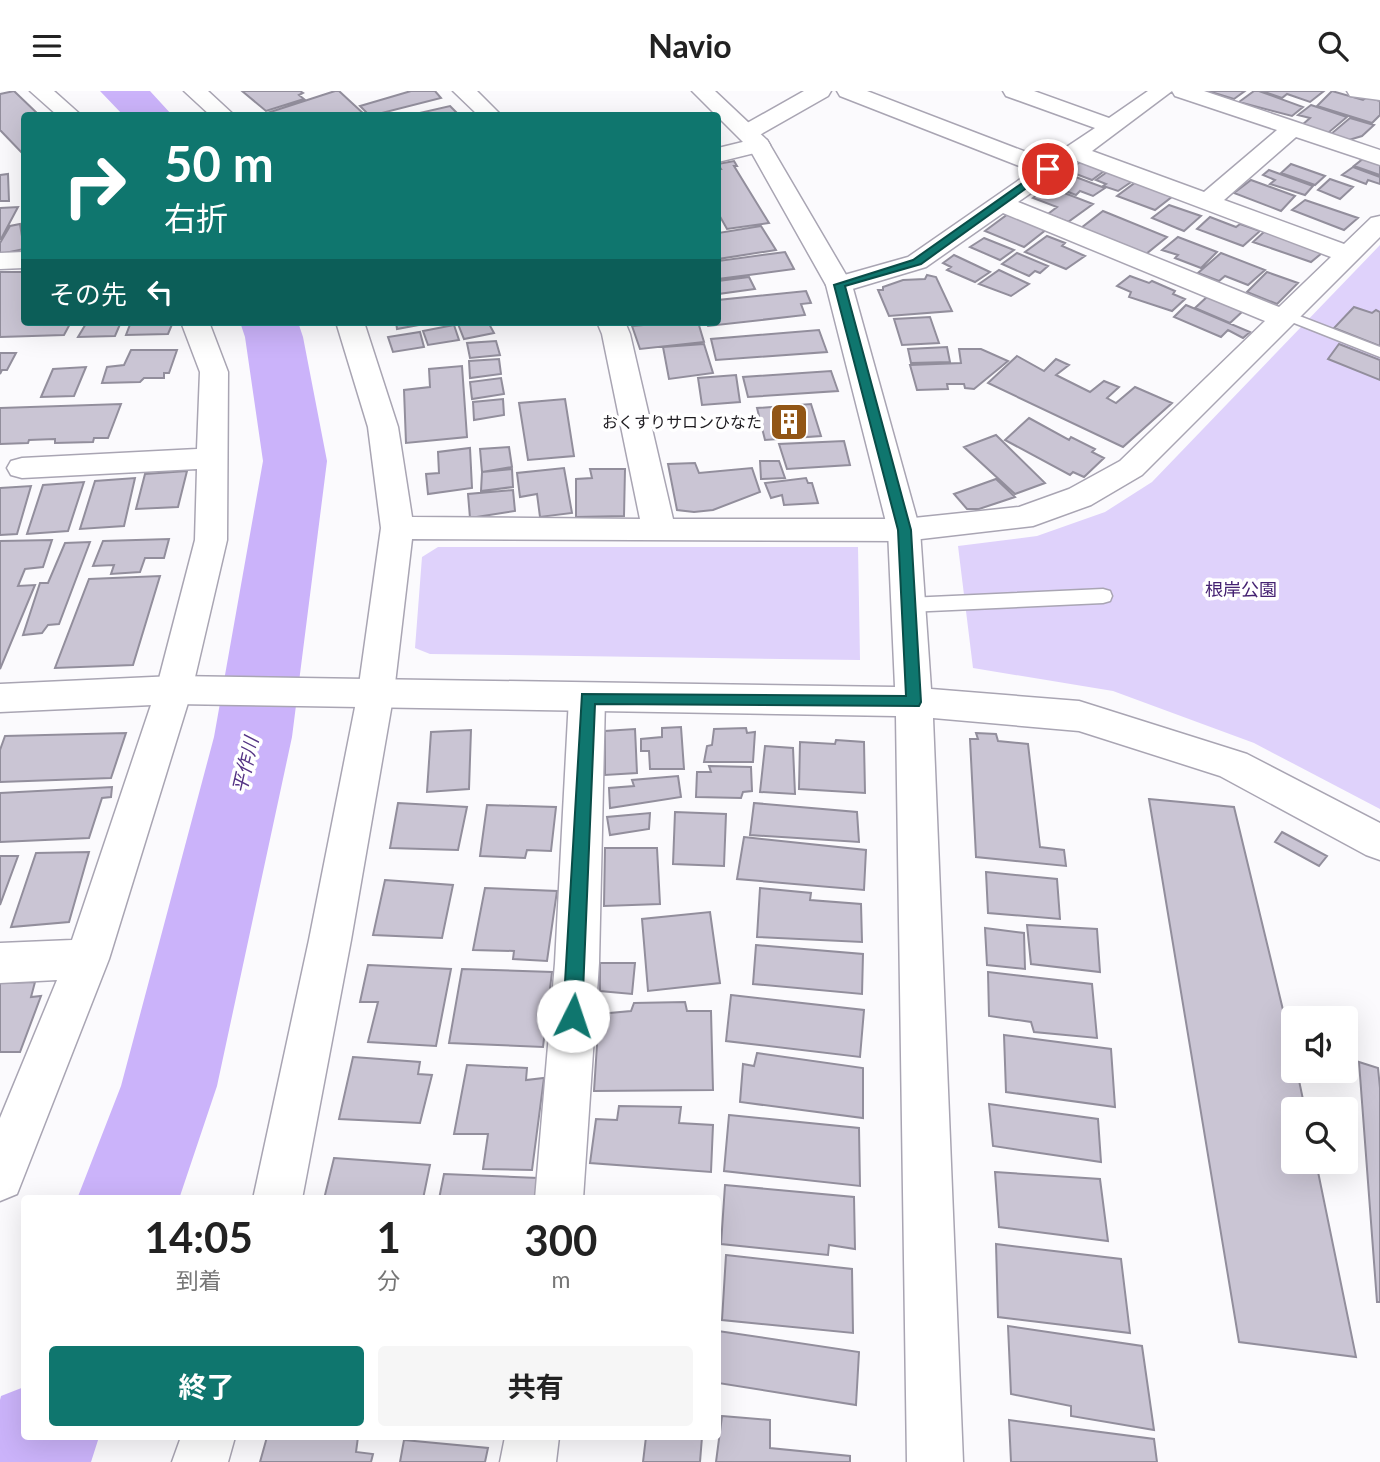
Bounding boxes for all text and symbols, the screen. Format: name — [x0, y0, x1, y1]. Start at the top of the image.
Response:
text: Navio — [648, 26, 732, 65]
icon: menu — [28, 27, 66, 65]
icon: search — [1314, 27, 1352, 65]
text: 50 m — [164, 134, 274, 192]
pin — [1018, 139, 1078, 199]
icon: right — [49, 140, 140, 231]
icon: arrive — [1029, 150, 1067, 188]
text: 右折 — [164, 198, 228, 237]
icon: left — [141, 273, 179, 311]
text: その先 — [49, 278, 127, 310]
building icon: おくすりサロンひなた — [768, 401, 810, 443]
place label: おくすりサロンひなた — [602, 412, 762, 431]
park label: 根岸公園 — [1205, 578, 1277, 600]
water label: 平作川 — [227, 733, 263, 795]
position arrow — [536, 979, 610, 1053]
map controls — [1281, 1006, 1358, 1174]
button: sound — [1281, 1006, 1358, 1083]
button: search — [1281, 1097, 1358, 1174]
text: 14:05 — [145, 1212, 253, 1262]
text: 1 — [376, 1212, 401, 1262]
text: 300 — [524, 1215, 597, 1265]
text: m — [551, 1265, 570, 1293]
text: 到着 — [176, 1266, 222, 1294]
text: 分 — [377, 1266, 400, 1294]
button: 終了 — [49, 1346, 364, 1426]
button: 共有 — [378, 1346, 693, 1426]

